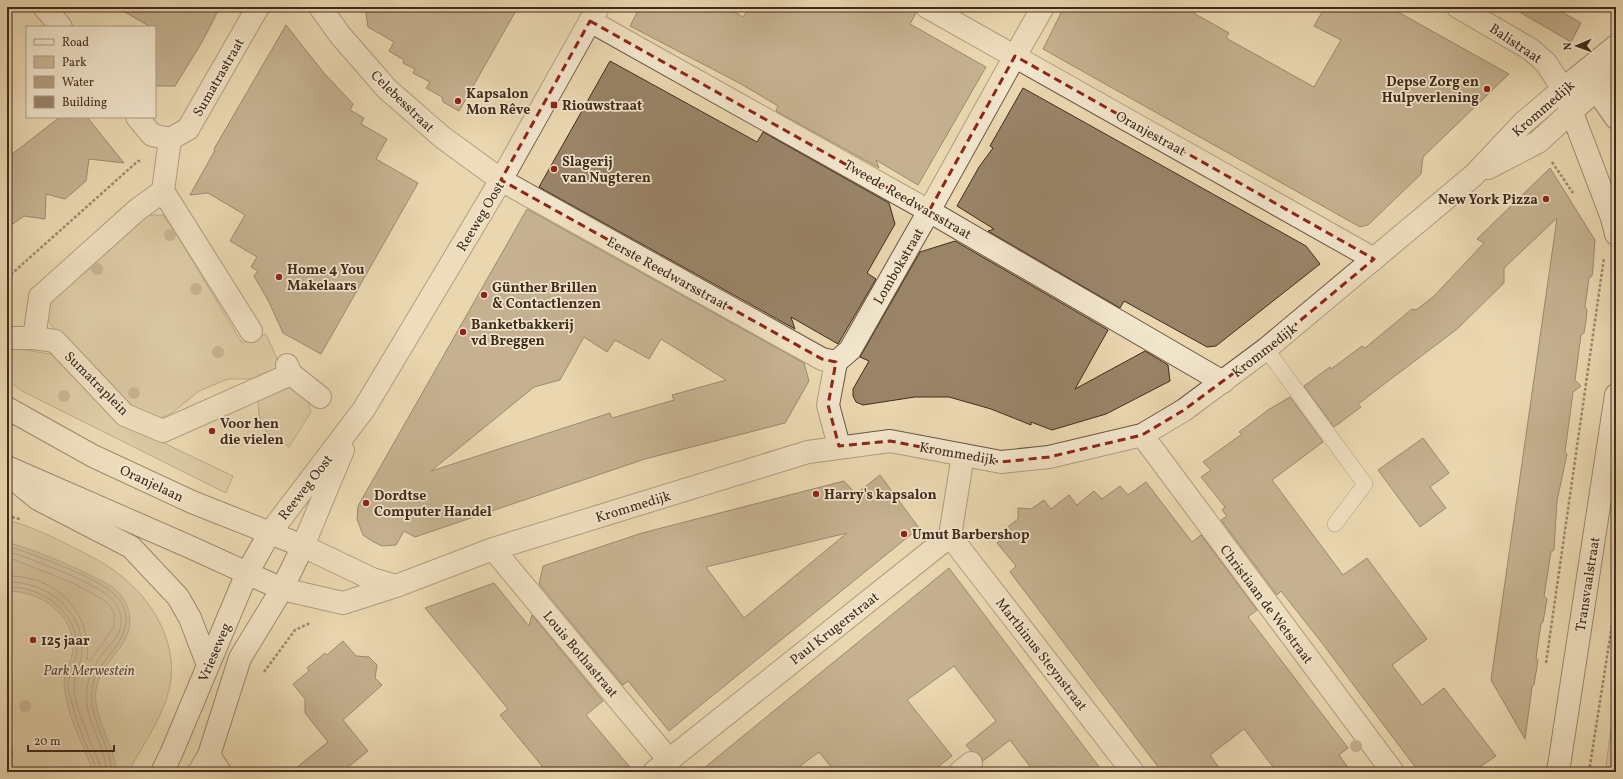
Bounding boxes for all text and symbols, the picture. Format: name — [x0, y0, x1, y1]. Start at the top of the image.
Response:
street label: Balistraat — [1485, 20, 1545, 69]
legend — [26, 26, 156, 118]
north arrow — [1557, 26, 1597, 66]
text: Road — [62, 35, 89, 51]
street label: Sumatrastraat — [189, 35, 250, 121]
text: N — [1561, 42, 1576, 51]
text: Park — [62, 55, 87, 71]
street label: Celebesstraat — [366, 67, 438, 138]
place label: Depse Zorg en Hulpverlening — [1382, 73, 1479, 108]
text: Water — [62, 75, 94, 91]
street label: Krommedijk — [1508, 76, 1580, 142]
marker: Depse Zorg en Hulpverlening — [1482, 84, 1492, 94]
place label: Kapsalon Mon Rêve — [466, 85, 531, 120]
text: Building — [62, 95, 107, 111]
marker: Kapsalon Mon Rêve — [453, 96, 463, 106]
place label: Riouwstraat — [562, 97, 642, 116]
marker: Riouwstraat — [549, 100, 559, 110]
street label: Oranjestraat — [1112, 107, 1189, 161]
place label: Slagerij van Nugteren — [562, 153, 651, 188]
street label: Tweede Reedwarsstraat — [840, 156, 975, 245]
marker: Slagerij van Nugteren — [549, 164, 559, 174]
street label: Reeweg Oost — [453, 178, 510, 255]
place label: New York Pizza — [1438, 191, 1538, 210]
marker: New York Pizza — [1541, 194, 1551, 204]
street label: Lombokstraat — [870, 225, 929, 309]
street label: Eerste Reedwarsstraat — [603, 233, 732, 316]
place label: Home 4 You Makelaars — [287, 261, 365, 296]
marker: Home 4 You Makelaars — [274, 272, 284, 282]
place label: Günther Brillen & Contactlenzen — [492, 279, 601, 314]
marker: Günther Brillen & Contactlenzen — [479, 290, 489, 300]
place label: Banketbakkerij vd Breggen — [471, 316, 573, 351]
street label: Krommedijk — [1228, 320, 1302, 383]
marker: Banketbakkerij vd Breggen — [458, 327, 468, 337]
street label: Sumatraplein — [60, 348, 132, 420]
place label: Voor hen die vielen — [220, 415, 284, 450]
marker: Voor hen die vielen — [207, 426, 217, 436]
street label: Krommedijk — [918, 438, 998, 471]
street label: Reeweg Oost — [275, 451, 338, 525]
street label: Oranjelaan — [116, 461, 186, 507]
place label: Harry's kapsalon — [824, 486, 937, 505]
place label: Dordtse Computer Handel — [374, 487, 492, 522]
street label: Krommedijk — [593, 487, 674, 528]
marker: Harry's kapsalon — [811, 489, 821, 499]
marker: Dordtse Computer Handel — [361, 498, 371, 508]
place label: Umut Barbershop — [912, 526, 1030, 545]
marker: Umut Barbershop — [899, 529, 909, 539]
street label: Transvaalstraat — [1572, 536, 1605, 633]
street label: Christiaan de Wetstraat — [1215, 541, 1317, 668]
street label: Paul Krugerstraat — [786, 588, 884, 670]
street label: Marthinus Steynstraat — [991, 594, 1091, 716]
street label: Louis Bothastraat — [538, 607, 622, 703]
street label: Vrieseweg — [194, 620, 236, 685]
place label: 125 jaar — [41, 632, 90, 651]
marker: 125 jaar — [28, 635, 38, 645]
park label: Park Merwestein — [43, 662, 135, 681]
scale bar — [28, 727, 114, 753]
text: 20 m — [34, 734, 61, 750]

